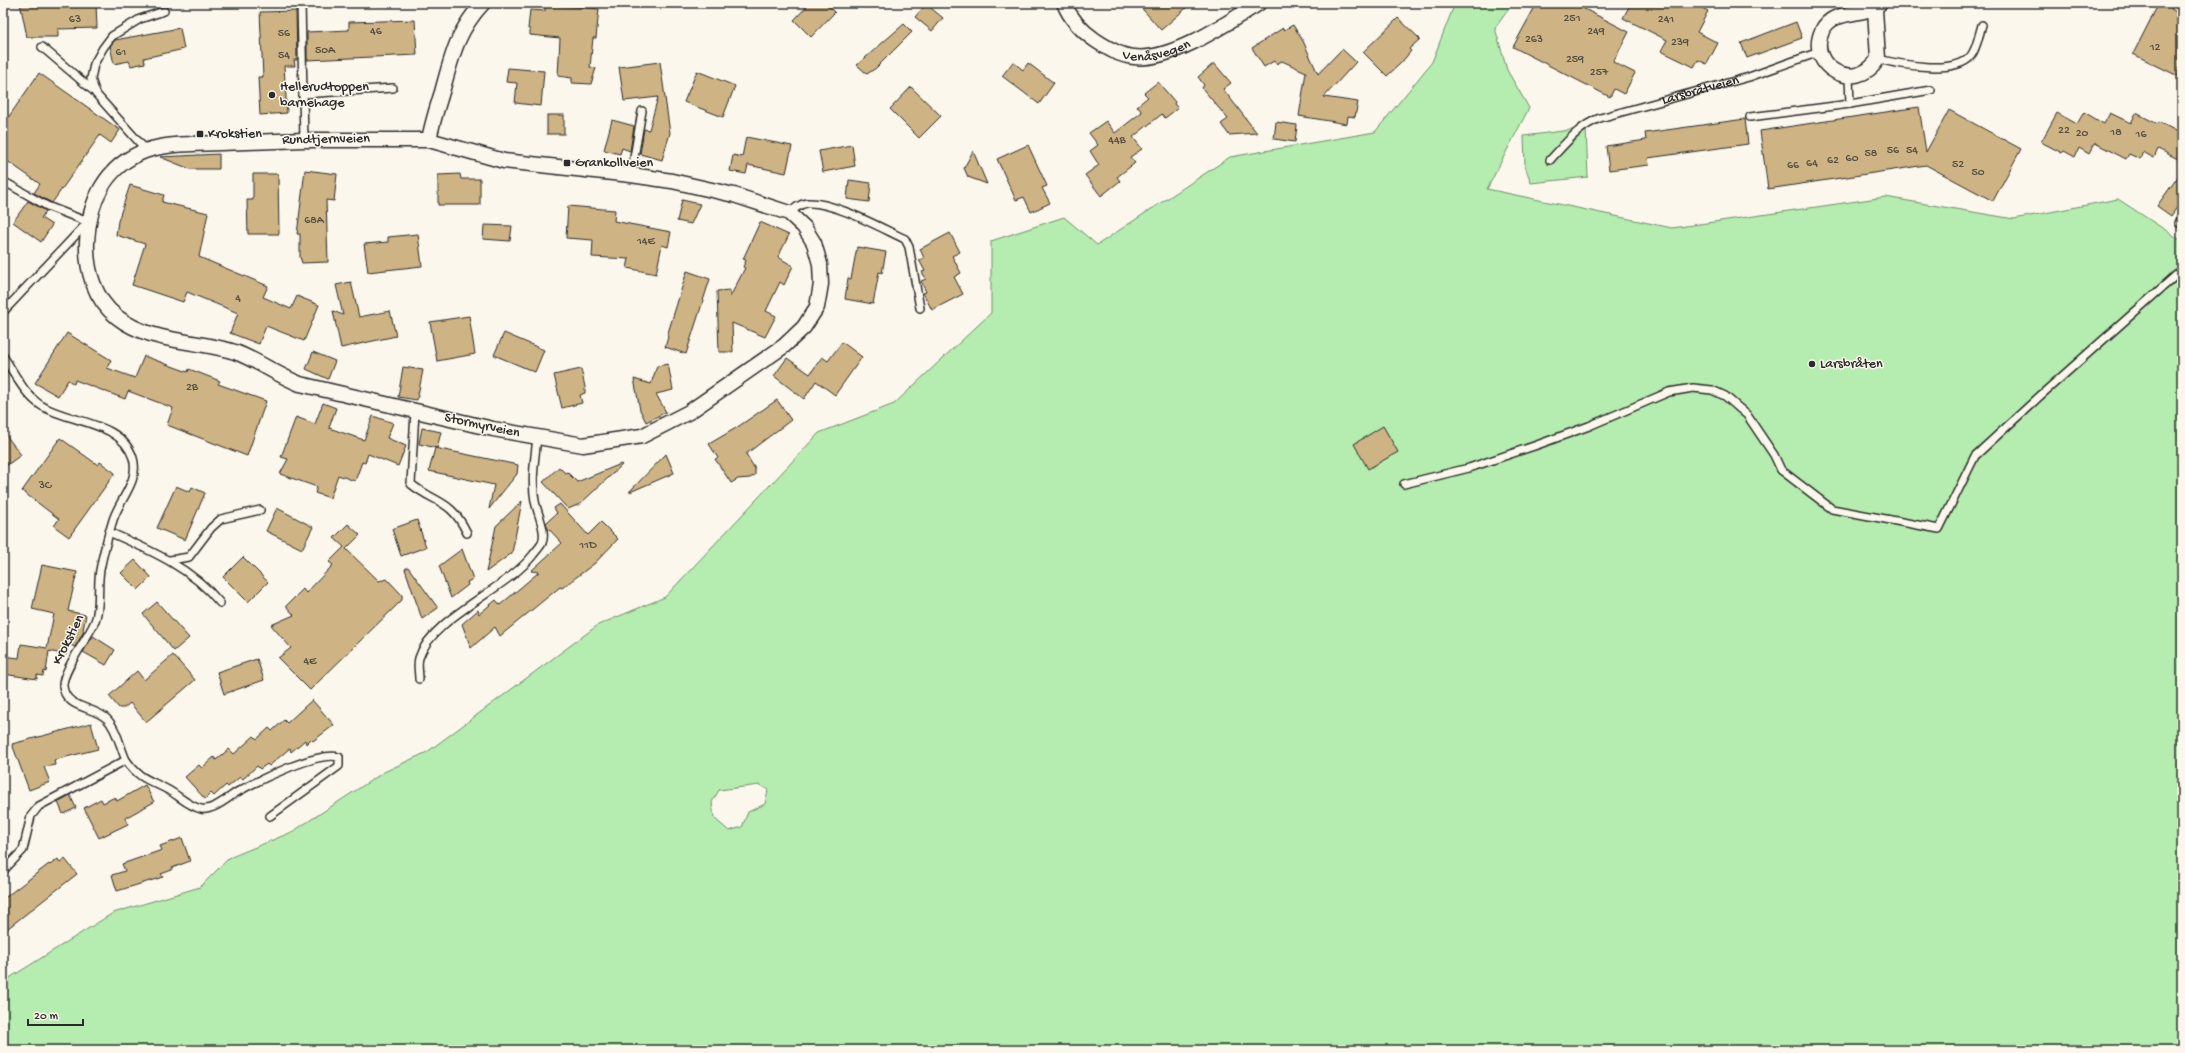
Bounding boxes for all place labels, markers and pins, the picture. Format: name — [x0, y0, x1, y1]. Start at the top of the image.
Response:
place label: Hellerudtoppen barnehage — [280, 79, 369, 112]
marker: Hellerudtoppen barnehage — [267, 90, 277, 100]
place label: Krokstien — [208, 126, 262, 143]
marker: Krokstien — [195, 129, 205, 139]
place label: Grankollveien — [575, 155, 654, 172]
marker: Grankollveien — [562, 158, 572, 168]
place label: Larsbråten — [1820, 356, 1883, 373]
marker: Larsbråten — [1807, 359, 1817, 369]

